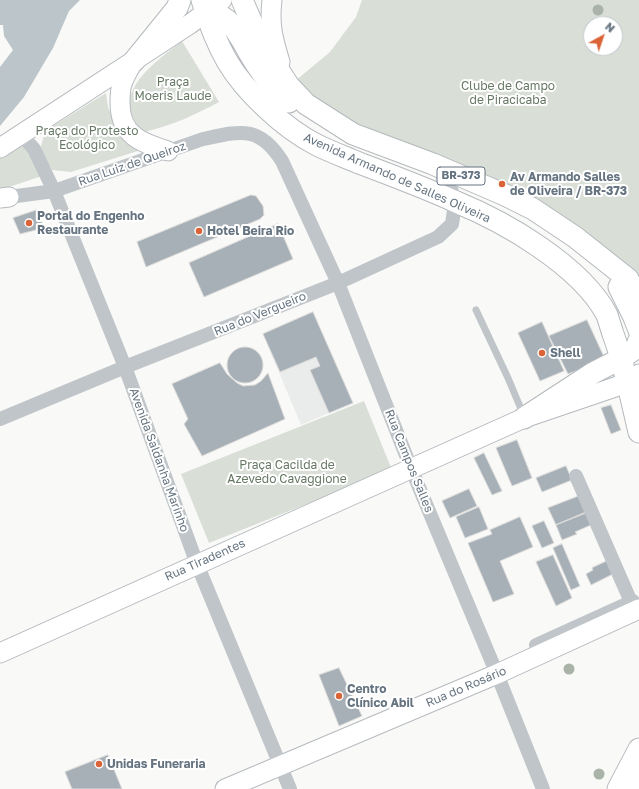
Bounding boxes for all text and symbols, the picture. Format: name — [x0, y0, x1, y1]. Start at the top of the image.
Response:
north arrow — [583, 16, 623, 56]
text: N — [603, 20, 618, 35]
park label: Praça Moeris Laude — [134, 75, 212, 103]
park label: Clube de Campo de Piracicaba — [461, 79, 555, 107]
park label: Praça do Protesto Ecológico — [36, 124, 138, 152]
street label: Avenida Armando de Salles Oliveira — [301, 130, 493, 226]
street label: Rua Luiz de Queiroz — [76, 139, 188, 189]
road number: BR-373 — [437, 167, 485, 185]
place label: Av Armando Salles de Oliveira / BR-373 — [510, 170, 627, 198]
marker: Av Armando Salles de Oliveira / BR-373 — [497, 179, 507, 189]
place label: Portal do Engenho Restaurante — [37, 209, 144, 237]
marker: Portal do Engenho Restaurante — [24, 218, 34, 228]
place label: Hotel Beira Rio — [207, 224, 294, 238]
marker: Hotel Beira Rio — [194, 226, 204, 236]
street label: Rua do Vergueiro — [212, 289, 308, 339]
place label: Shell — [550, 346, 580, 360]
marker: Shell — [537, 348, 547, 358]
street label: Avenida Saldanha Marinho — [126, 386, 192, 534]
street label: Rua Campos Salles — [382, 407, 436, 515]
park label: Praça Cacilda de Azevedo Cavaggione — [227, 458, 347, 486]
street label: Rua Tiradentes — [162, 536, 248, 584]
street label: Rua do Rosário — [424, 664, 508, 710]
place label: Centro Clínico Abil — [347, 682, 414, 710]
marker: Centro Clínico Abil — [334, 691, 344, 701]
place label: Unidas Funeraria — [107, 757, 205, 771]
marker: Unidas Funeraria — [94, 759, 104, 769]

